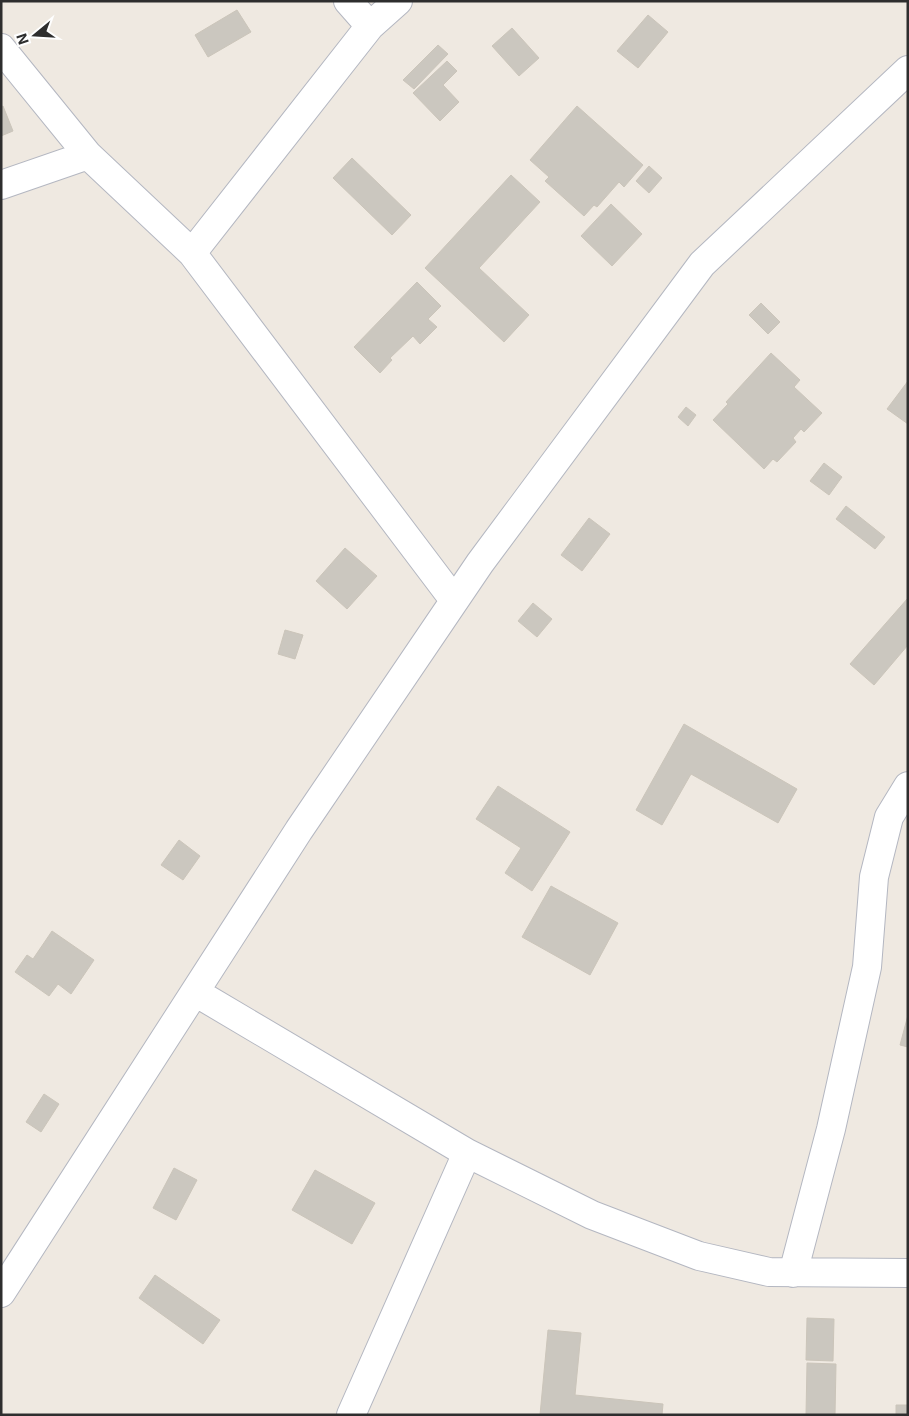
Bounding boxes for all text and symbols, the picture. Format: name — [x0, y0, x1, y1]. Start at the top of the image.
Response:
north arrow — [10, 10, 60, 60]
text: N — [12, 31, 32, 47]

